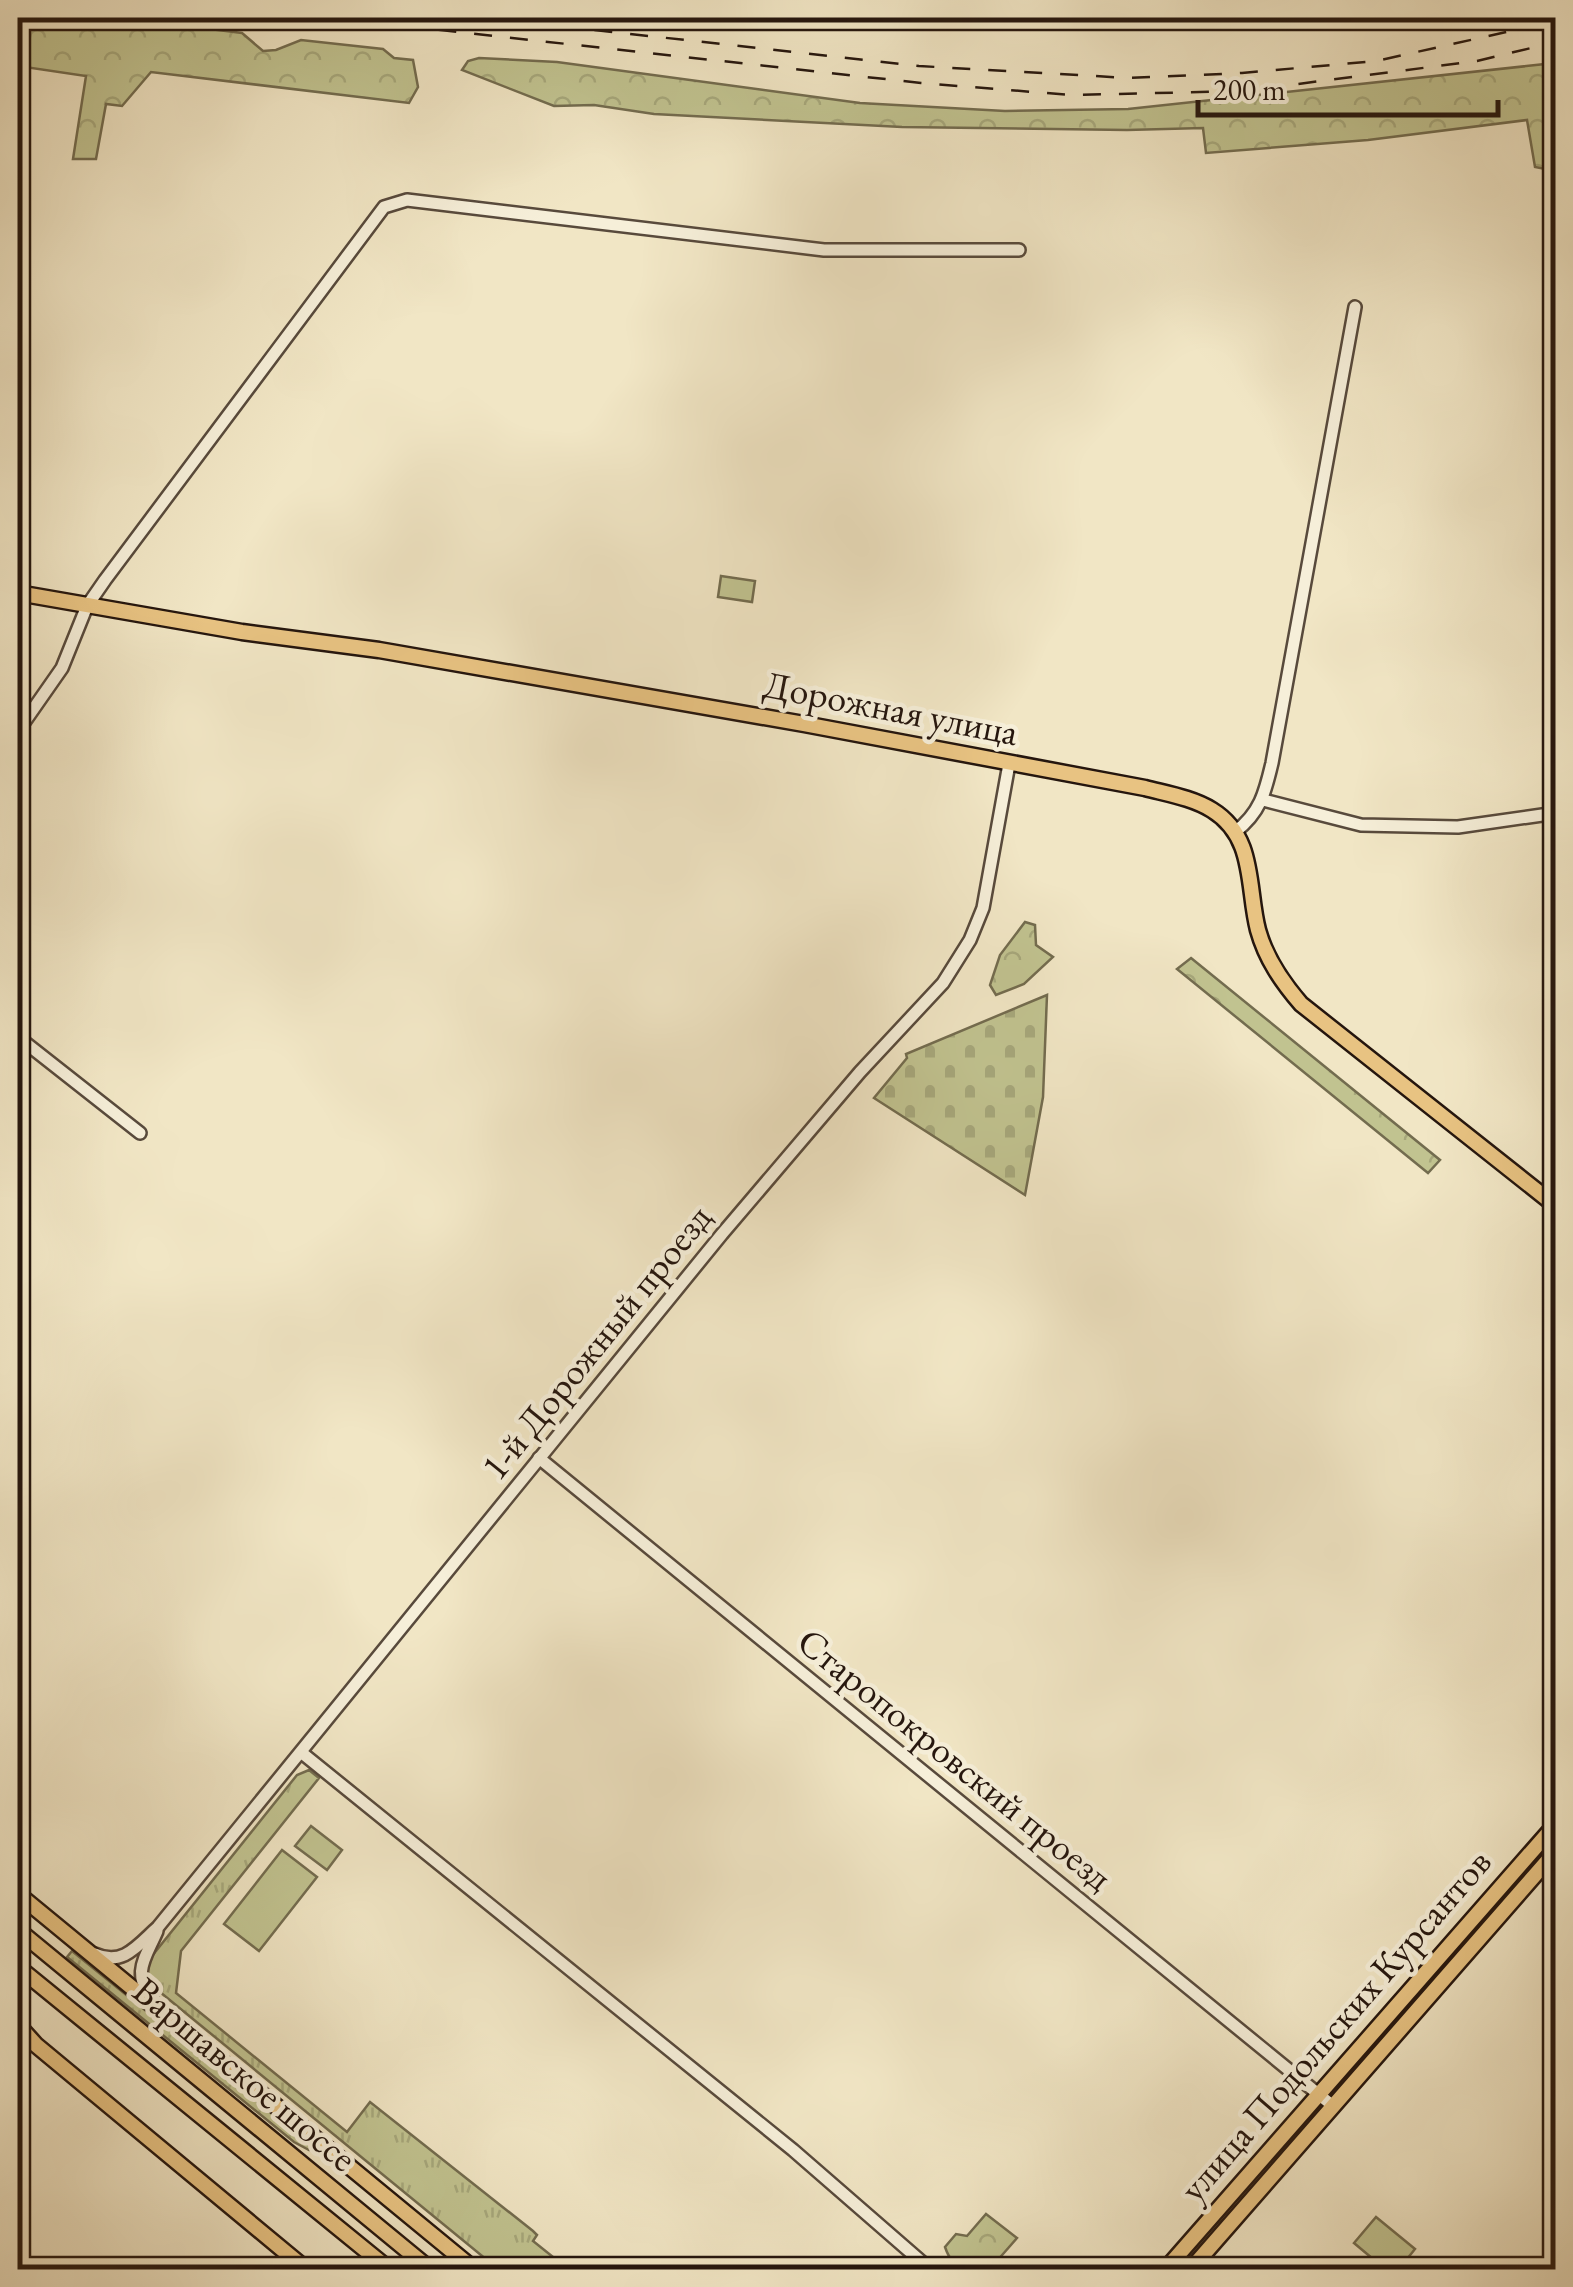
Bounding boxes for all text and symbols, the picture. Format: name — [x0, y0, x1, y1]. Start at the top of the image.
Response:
scale bar — [1198, 55, 1498, 117]
text: 200 m — [1213, 70, 1286, 109]
street label: Дорожная улица — [760, 659, 1023, 756]
street label: 1-й Дорожный проезд — [469, 1194, 722, 1489]
street label: Старопокровский проезд — [788, 1616, 1123, 1901]
street label: улица Подольских Курсантов — [1168, 1838, 1501, 2211]
street label: Варшавское шоссе — [123, 1966, 367, 2182]

